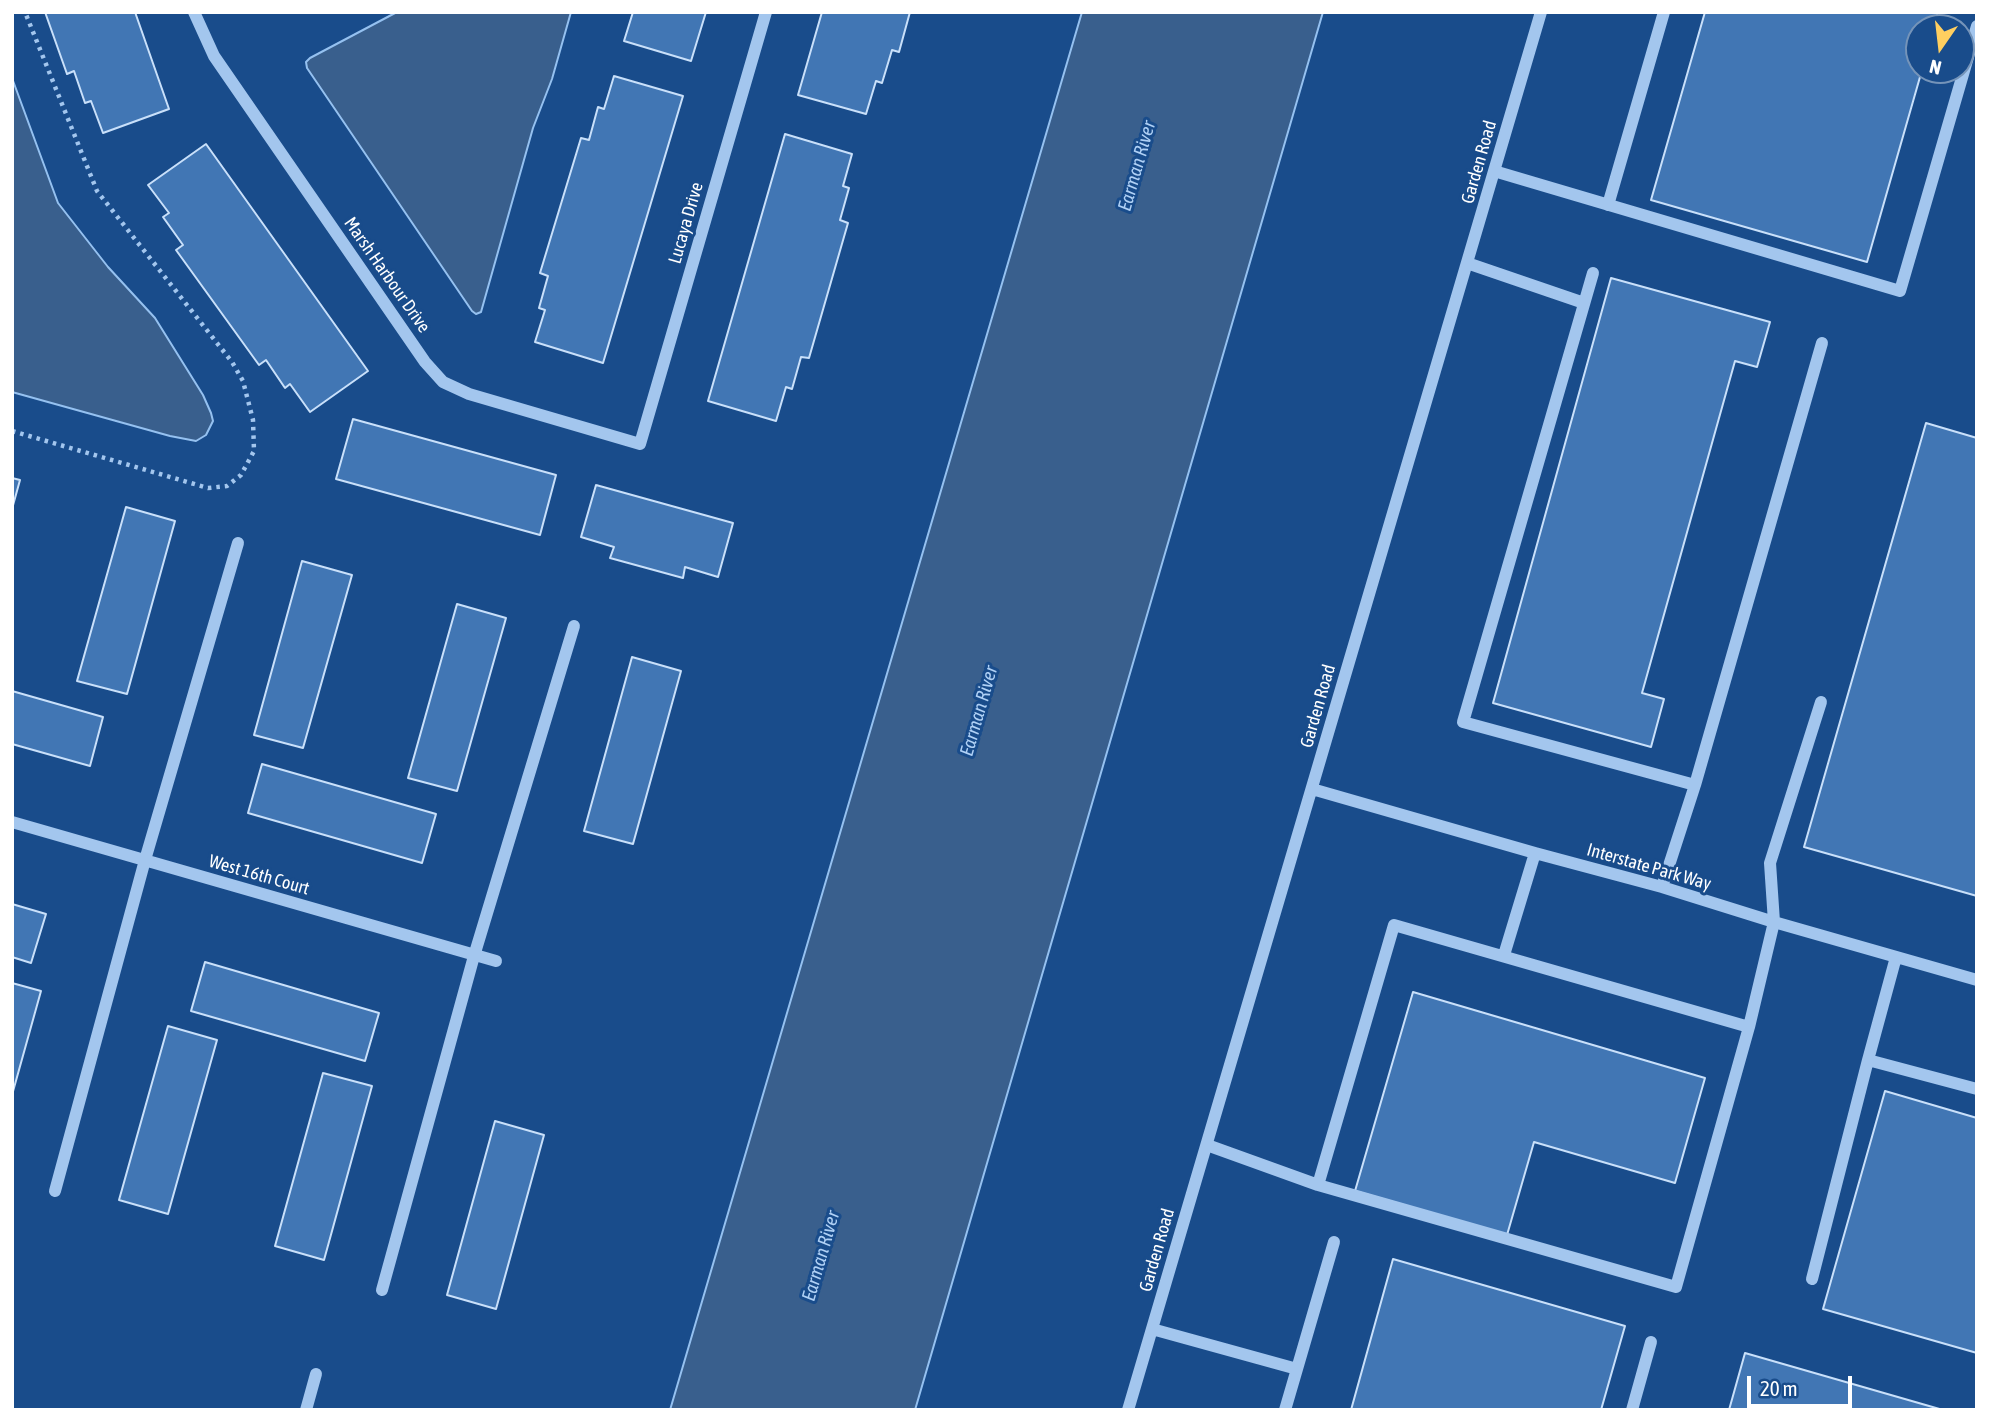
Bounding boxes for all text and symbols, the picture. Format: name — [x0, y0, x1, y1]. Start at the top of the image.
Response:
north arrow — [1905, 14, 1975, 84]
text: N — [1927, 55, 1944, 79]
water label: Earman River — [1113, 118, 1161, 214]
street label: Garden Road — [1457, 118, 1501, 206]
street label: Lucaya Drive — [664, 180, 708, 266]
street label: Marsh Harbour Drive — [339, 213, 435, 337]
street label: Garden Road — [1296, 662, 1340, 750]
water label: Earman River — [955, 663, 1003, 759]
street label: Interstate Park Way — [1584, 839, 1714, 895]
street label: West 16th Court — [206, 850, 312, 900]
street label: Garden Road — [1135, 1206, 1179, 1294]
water label: Earman River — [797, 1208, 845, 1304]
scale bar — [1751, 1362, 1856, 1406]
text: 20 m — [1760, 1376, 1798, 1400]

